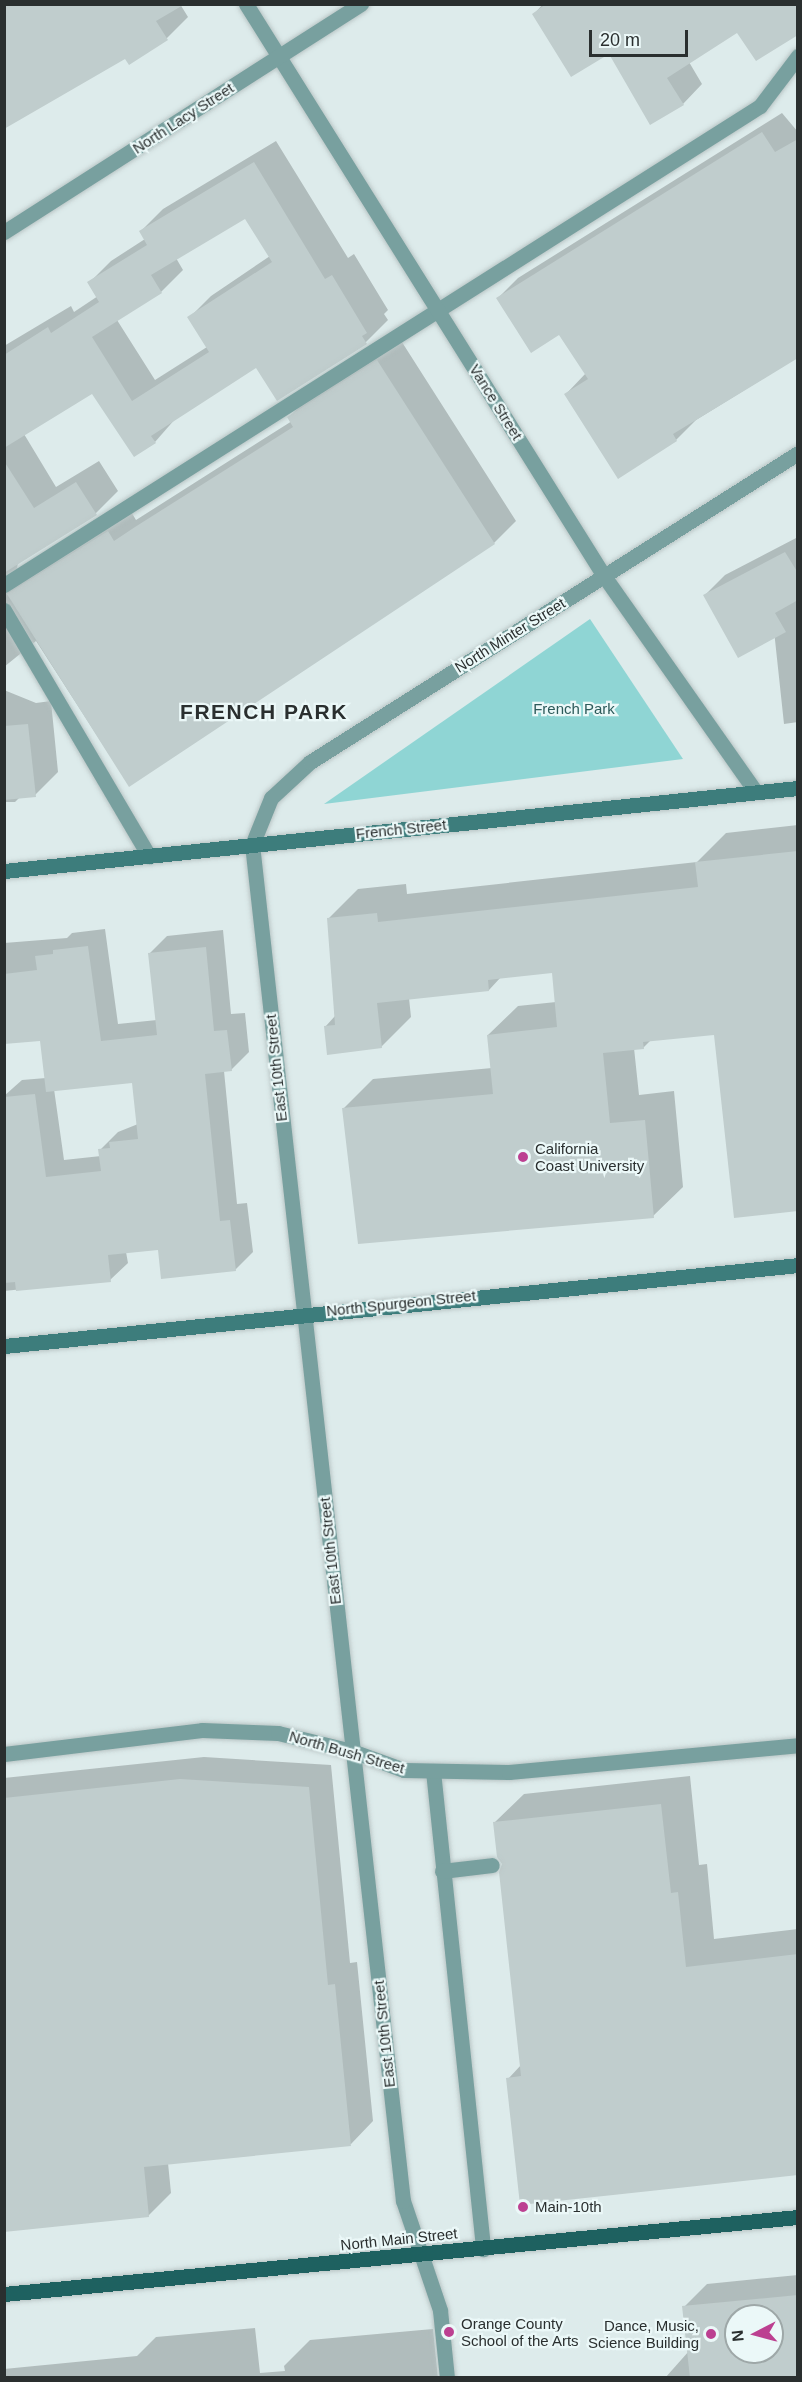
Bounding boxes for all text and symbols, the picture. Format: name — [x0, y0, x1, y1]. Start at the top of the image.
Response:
scale bar — [592, 18, 691, 56]
text: 20 m — [600, 30, 640, 50]
street label: North Lacy Street — [129, 79, 237, 157]
street label: Vance Street — [466, 361, 526, 443]
street label: North Minter Street — [452, 594, 568, 676]
district label: FRENCH PARK — [180, 699, 348, 725]
park label: French Park — [533, 700, 615, 718]
street label: French Street — [355, 815, 447, 843]
street label: East 10th Street — [261, 1014, 291, 1122]
place label: California Coast University — [535, 1139, 644, 1174]
marker: California Coast University — [516, 1150, 530, 1164]
street label: North Spurgeon Street — [325, 1286, 477, 1320]
street label: East 10th Street — [315, 1497, 345, 1605]
street label: North Bush Street — [287, 1727, 407, 1777]
street label: East 10th Street — [369, 1980, 399, 2088]
place label: Main-10th — [535, 2198, 602, 2216]
marker: Main-10th — [516, 2200, 530, 2214]
street label: North Main Street — [340, 2224, 458, 2254]
north arrow — [724, 2304, 784, 2364]
place label: Orange County School of the Arts — [461, 2314, 579, 2349]
place label: Dance, Music, Science Building — [588, 2316, 699, 2351]
marker: Orange County School of the Arts — [442, 2325, 456, 2339]
marker: Dance, Music, Science Building — [704, 2327, 718, 2341]
text: N — [729, 2329, 747, 2342]

